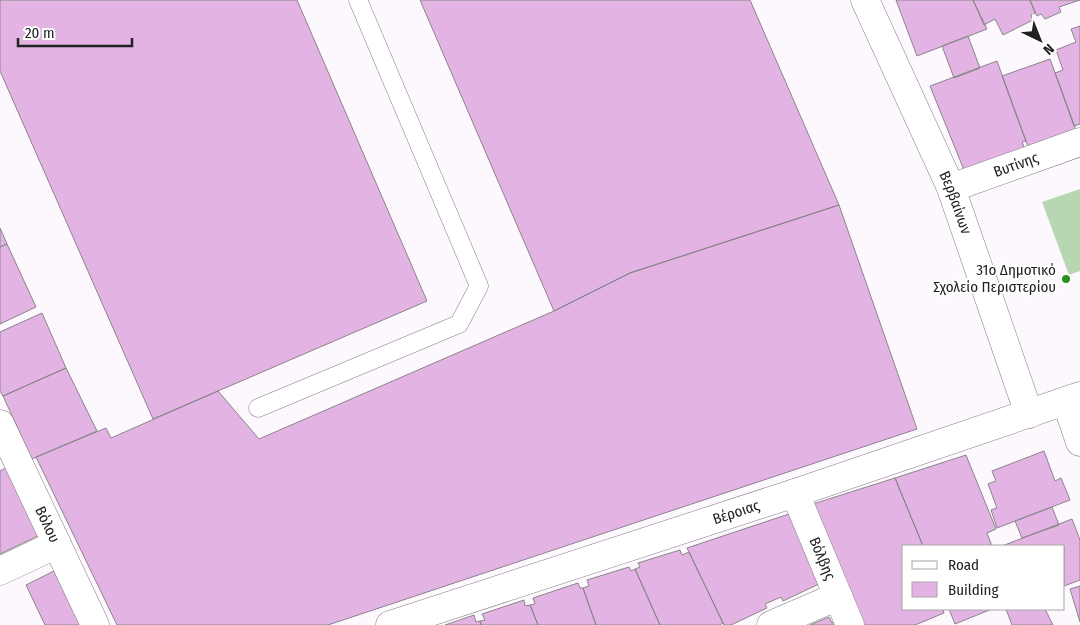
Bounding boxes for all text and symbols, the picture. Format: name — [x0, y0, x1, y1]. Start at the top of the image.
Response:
scale bar — [18, 15, 131, 47]
north arrow — [1015, 15, 1065, 65]
text: 20 m — [25, 24, 55, 42]
text: N — [1040, 40, 1057, 58]
street label: Βυτίνης — [991, 148, 1041, 181]
street label: Βερβαίνων — [935, 168, 975, 237]
place label: 31ο Δημοτικό Σχολείο Περιστερίου — [933, 261, 1056, 296]
marker: 31ο Δημοτικό Σχολείο Περιστερίου — [1060, 273, 1072, 285]
street label: Βέροιας — [710, 496, 762, 528]
street label: Βόλου — [31, 503, 64, 545]
street label: Βόλβης — [805, 534, 840, 583]
legend — [902, 545, 1065, 610]
text: Road — [948, 556, 979, 574]
text: Building — [948, 581, 999, 599]

